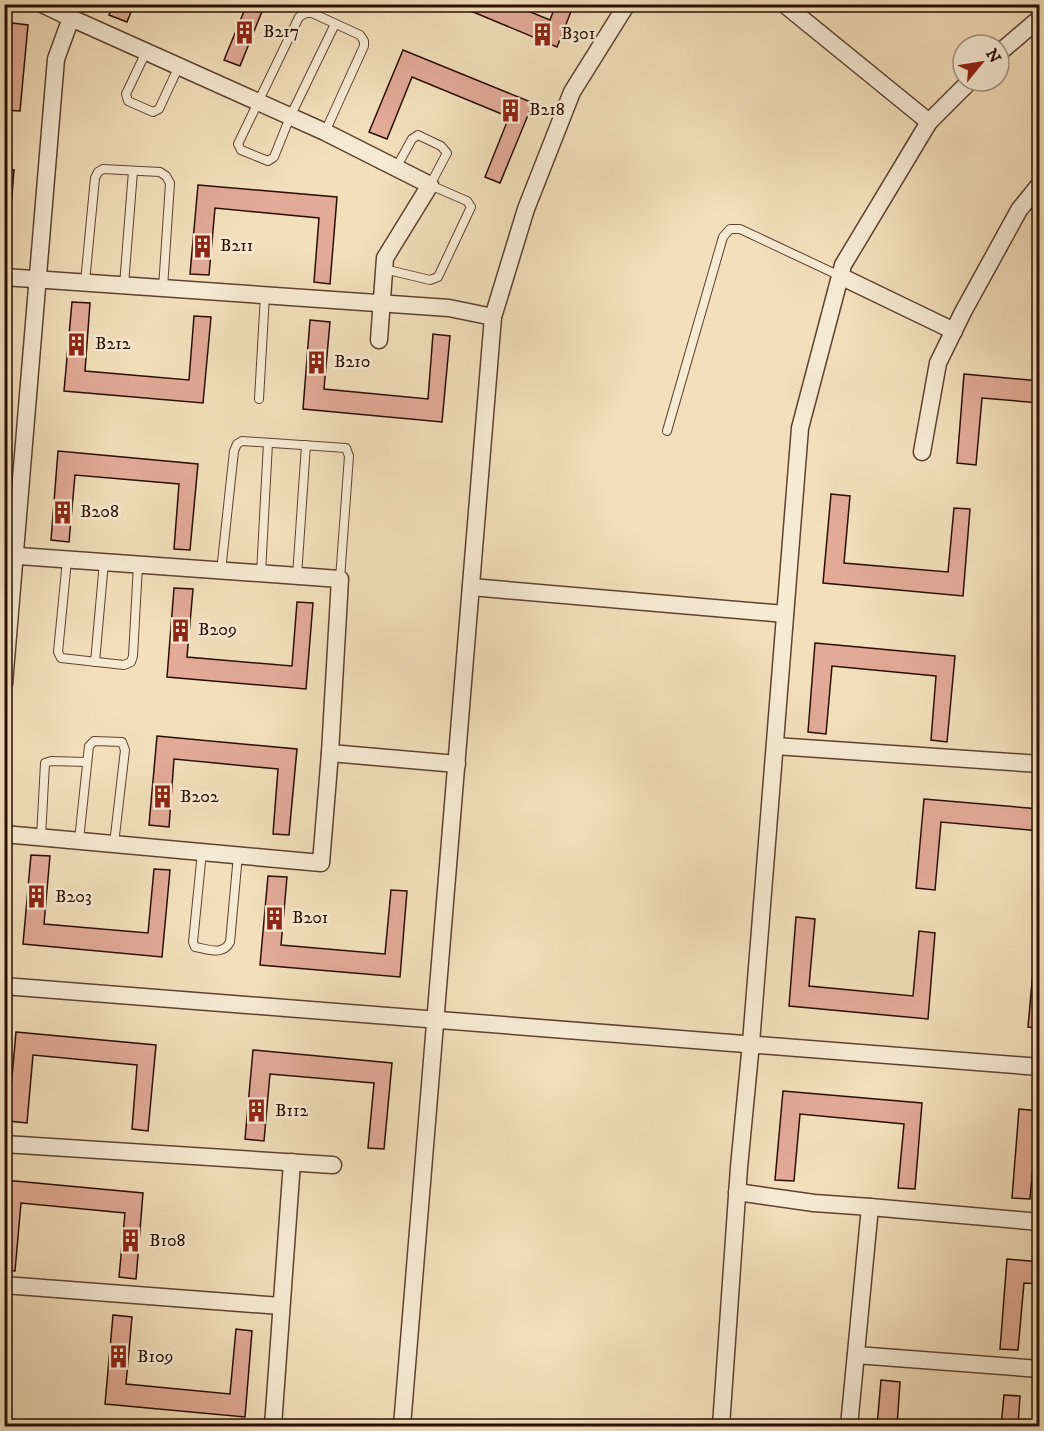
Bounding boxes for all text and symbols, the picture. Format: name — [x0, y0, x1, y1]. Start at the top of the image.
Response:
building icon: B217 — [232, 19, 258, 45]
place label: B217 — [263, 21, 299, 43]
building icon: B301 — [530, 21, 556, 47]
place label: B301 — [561, 23, 595, 45]
north arrow — [951, 33, 1011, 93]
text: N — [981, 45, 1005, 67]
building icon: B218 — [498, 97, 524, 123]
place label: B218 — [529, 99, 565, 121]
building icon: B211 — [189, 233, 215, 259]
place label: B211 — [220, 235, 253, 257]
building icon: B212 — [64, 331, 90, 357]
place label: B212 — [95, 333, 131, 355]
building icon: B210 — [303, 349, 329, 375]
place label: B210 — [334, 351, 370, 373]
building icon: B208 — [49, 499, 75, 525]
place label: B208 — [80, 501, 119, 523]
building icon: B209 — [167, 617, 193, 643]
place label: B209 — [198, 619, 237, 641]
building icon: B202 — [149, 784, 175, 810]
place label: B202 — [180, 786, 219, 808]
building icon: B203 — [24, 884, 50, 910]
place label: B203 — [55, 886, 92, 908]
building icon: B201 — [261, 905, 287, 931]
place label: B201 — [292, 907, 328, 929]
building icon: B112 — [244, 1098, 270, 1124]
place label: B112 — [275, 1100, 309, 1122]
building icon: B108 — [118, 1228, 144, 1254]
place label: B108 — [149, 1230, 186, 1252]
building icon: B109 — [106, 1344, 132, 1370]
place label: B109 — [137, 1346, 174, 1368]

